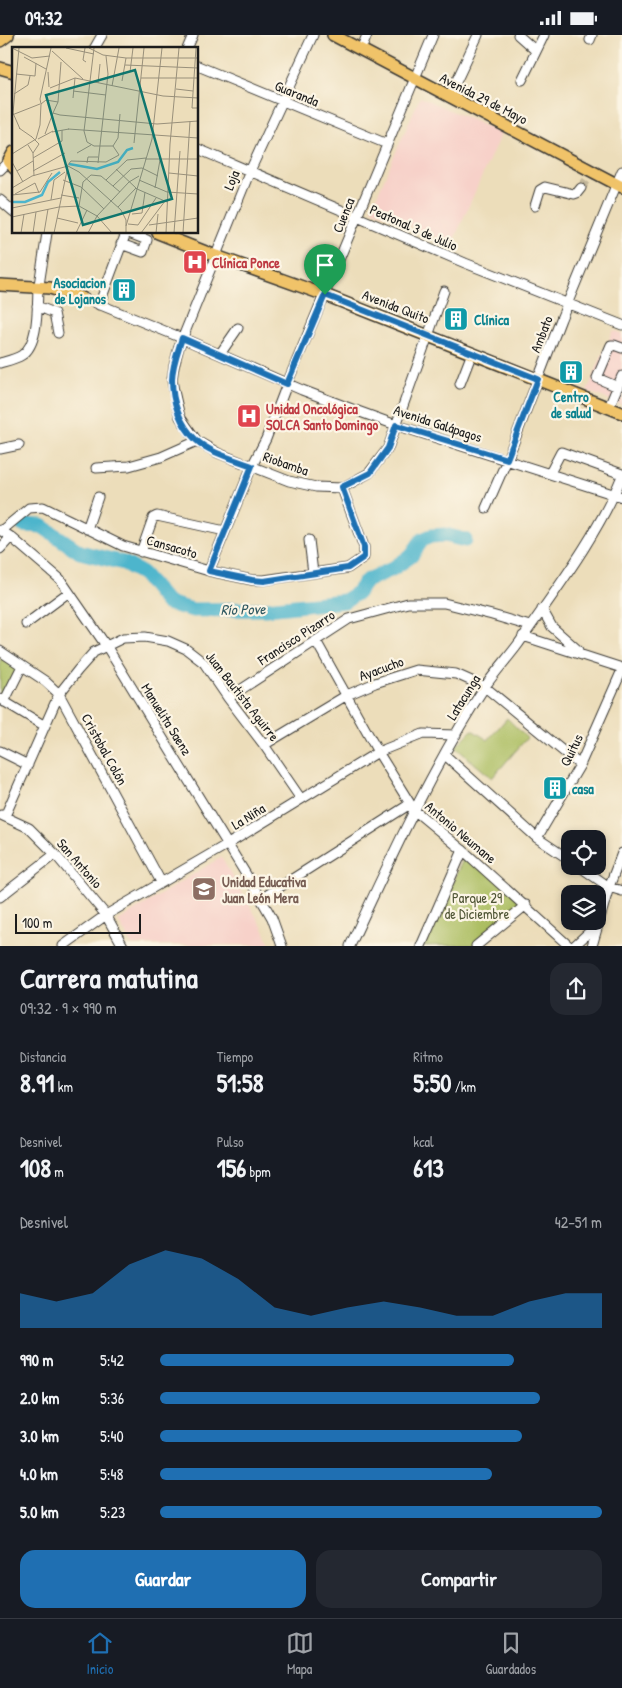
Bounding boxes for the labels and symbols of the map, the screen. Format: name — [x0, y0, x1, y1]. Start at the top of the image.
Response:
inset map — [12, 47, 199, 234]
street label: Avenida 29 de Mayo — [436, 68, 531, 129]
street label: Guaranda — [272, 76, 322, 111]
street label: Loja — [219, 167, 245, 193]
street label: Cuenca — [327, 194, 359, 235]
street label: Peatonal 3 de Julio — [367, 199, 461, 255]
pin — [304, 244, 346, 295]
hospital icon: Clínica Ponce — [182, 249, 208, 275]
place label: Clínica Ponce — [212, 253, 280, 272]
place label: Asociacion de Lojanos — [54, 273, 107, 309]
building icon: Asociacion de Lojanos — [111, 277, 137, 303]
street label: Avenida Quito — [360, 285, 432, 328]
building icon: Clínica — [443, 306, 469, 332]
place label: Clínica — [474, 310, 509, 329]
street label: Ambato — [525, 312, 557, 355]
building icon: Centro de salud — [558, 359, 584, 385]
place label: Centro de salud — [551, 387, 591, 422]
place label: Unidad Oncológica SOLCA Santo Domingo — [266, 399, 379, 436]
street label: Avenida Galápagos — [391, 400, 485, 447]
hospital icon: Unidad Oncológica SOLCA Santo Domingo — [236, 403, 262, 429]
street label: Riobamba — [261, 446, 312, 480]
street label: Cansacoto — [144, 530, 200, 562]
water label: Río Pove — [220, 598, 267, 620]
street label: Francisco Pizarro — [253, 605, 339, 670]
street label: Juan Bautista Aguirre — [201, 647, 284, 746]
street label: Ayacucho — [356, 651, 407, 686]
street label: Latacunga — [442, 670, 485, 724]
street label: Manuelita Saenz — [137, 679, 197, 759]
street label: Cristobal Colón — [77, 710, 133, 788]
street label: Quitus — [555, 731, 587, 769]
building icon: casa — [542, 775, 568, 801]
place label: casa — [572, 779, 594, 798]
street label: Antonio Neumane — [421, 797, 501, 868]
street label: La Niña — [228, 798, 269, 834]
street label: San Antonio — [53, 834, 107, 892]
place label: Unidad Educativa Juan León Mera — [222, 872, 307, 907]
school or university icon: Unidad Educativa Juan León Mera — [191, 876, 217, 902]
park label: Parque 29 de Diciembre — [445, 888, 510, 923]
scale bar — [15, 911, 141, 934]

